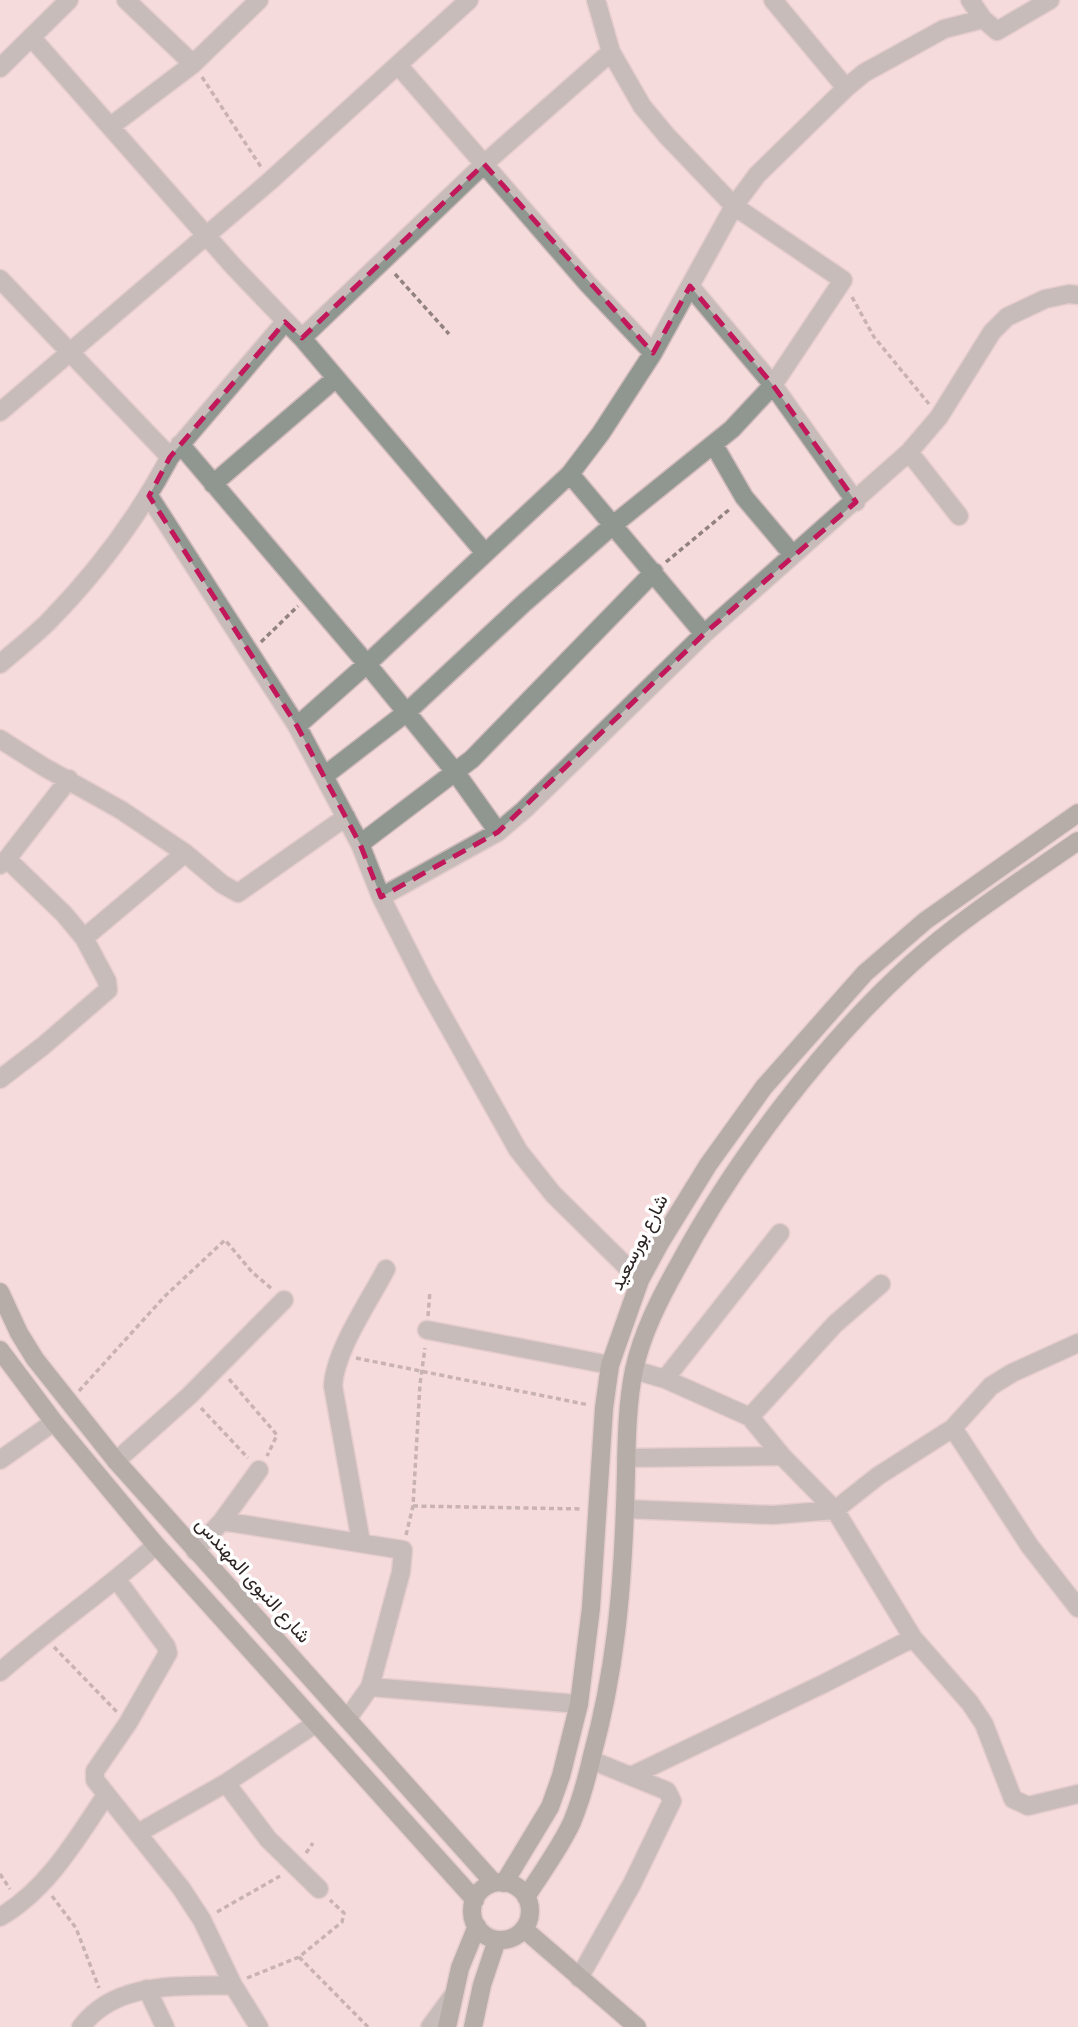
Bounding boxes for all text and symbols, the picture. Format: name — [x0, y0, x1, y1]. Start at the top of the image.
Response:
street label: شارع بورسعيد — [606, 1191, 674, 1295]
street label: شارع النبوى المهندس — [189, 1513, 315, 1649]

